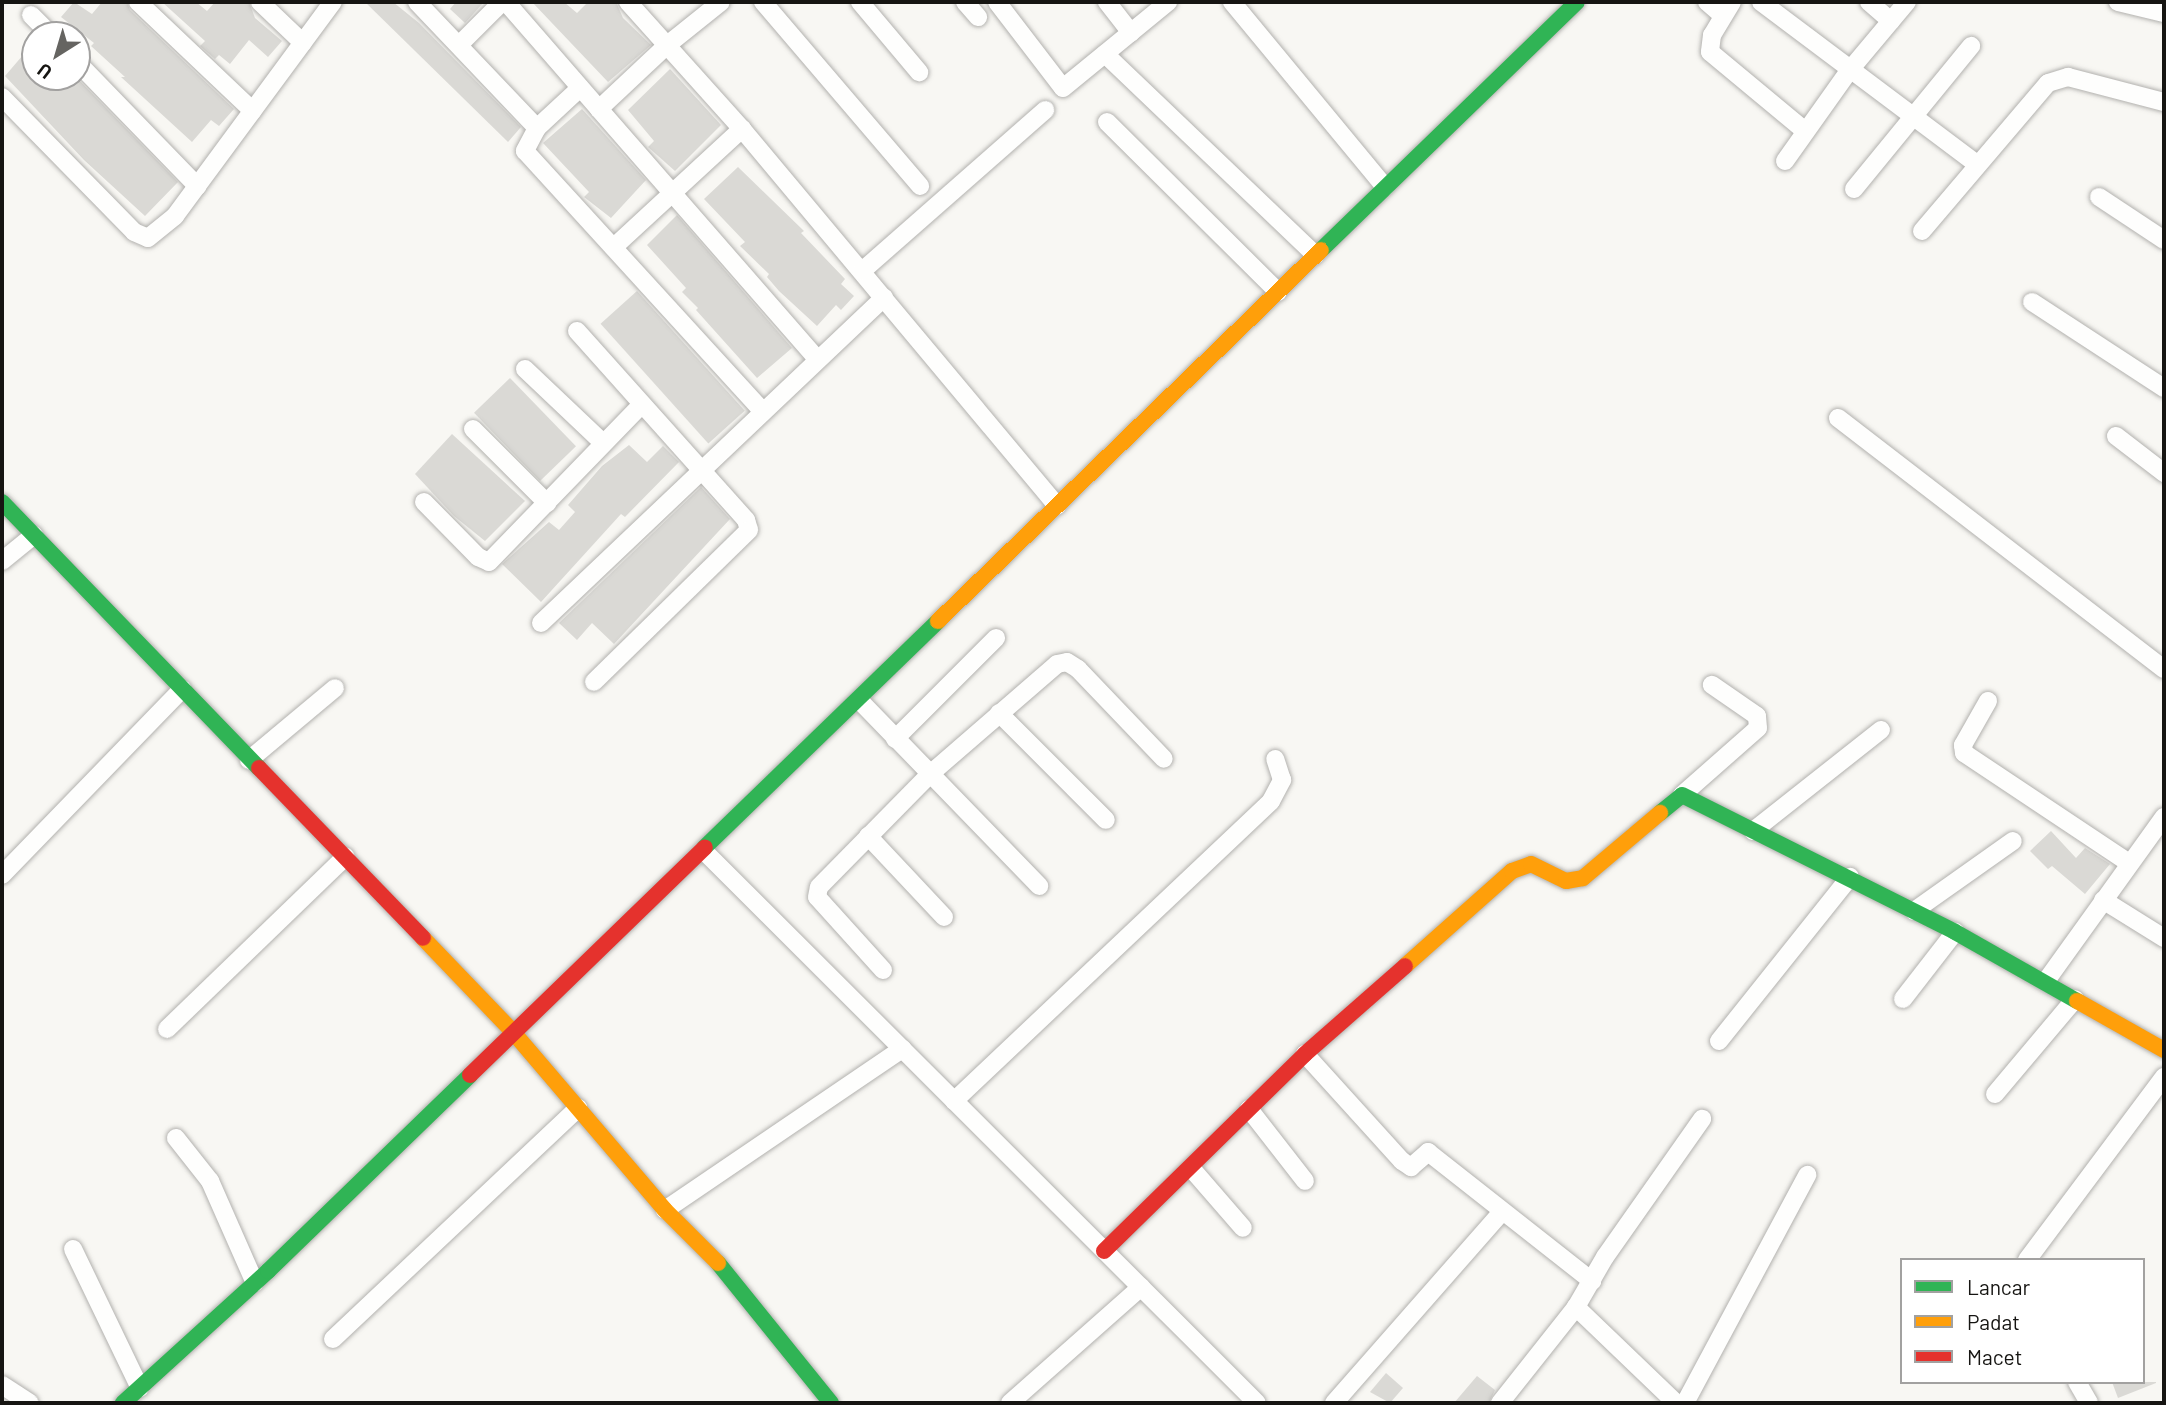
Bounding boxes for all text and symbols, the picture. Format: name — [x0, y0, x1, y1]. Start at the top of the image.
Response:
north arrow — [21, 21, 91, 91]
text: U — [33, 59, 56, 84]
legend — [1900, 1258, 2145, 1384]
text: Lancar — [1967, 1274, 2030, 1299]
text: Padat — [1967, 1309, 2020, 1334]
text: Macet — [1967, 1344, 2022, 1369]

